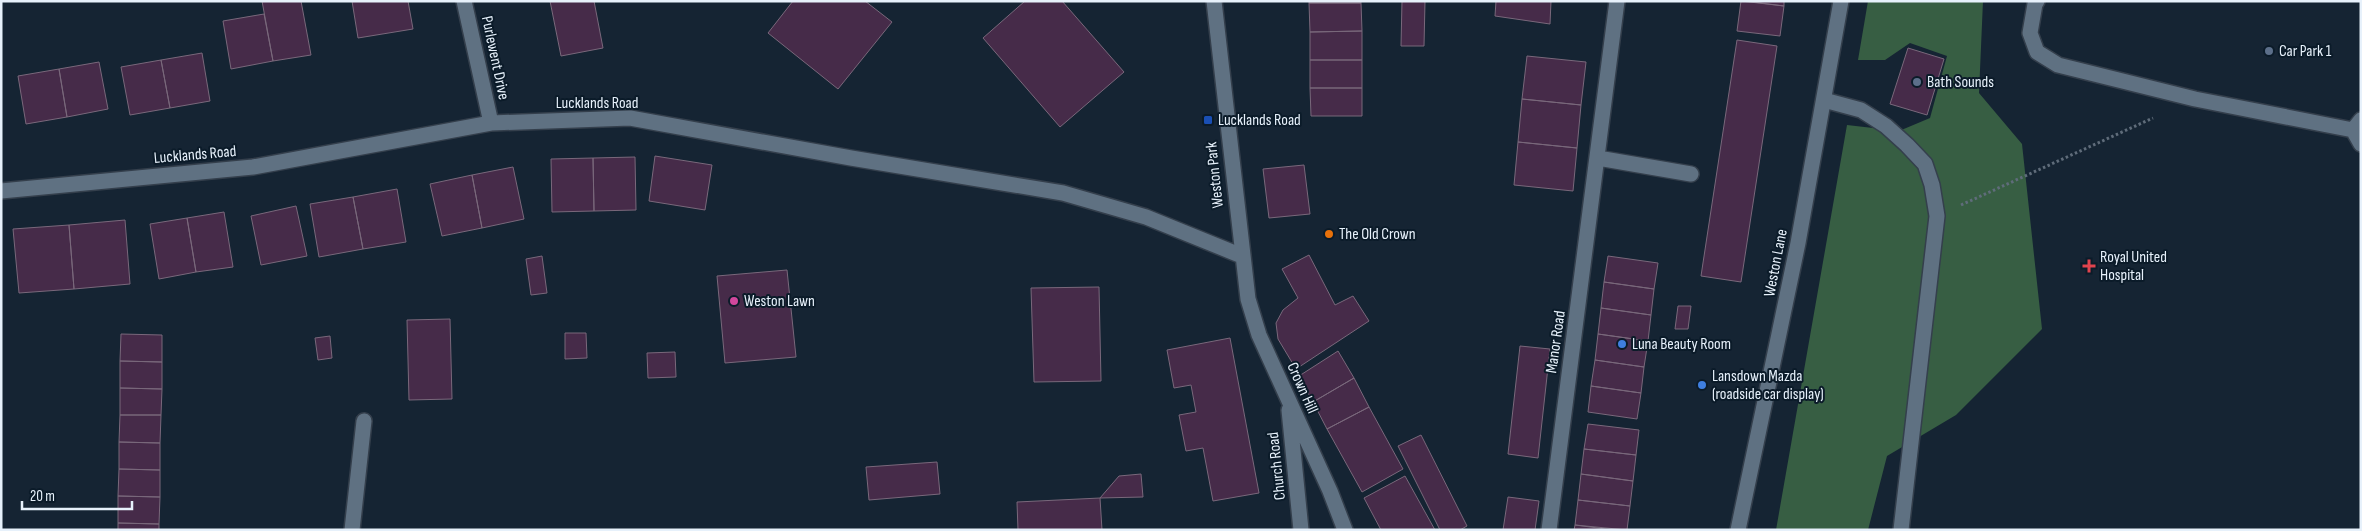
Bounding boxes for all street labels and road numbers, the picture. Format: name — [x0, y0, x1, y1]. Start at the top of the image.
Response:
street label: Purlewent Drive — [477, 14, 513, 102]
street label: Lucklands Road — [556, 94, 638, 113]
street label: Weston Park — [1202, 141, 1228, 209]
street label: Lucklands Road — [153, 142, 237, 168]
street label: Weston Lane — [1760, 228, 1792, 298]
street label: Manor Road — [1542, 310, 1570, 374]
street label: Crown Hill — [1282, 359, 1322, 417]
street label: Church Road — [1264, 431, 1290, 501]

